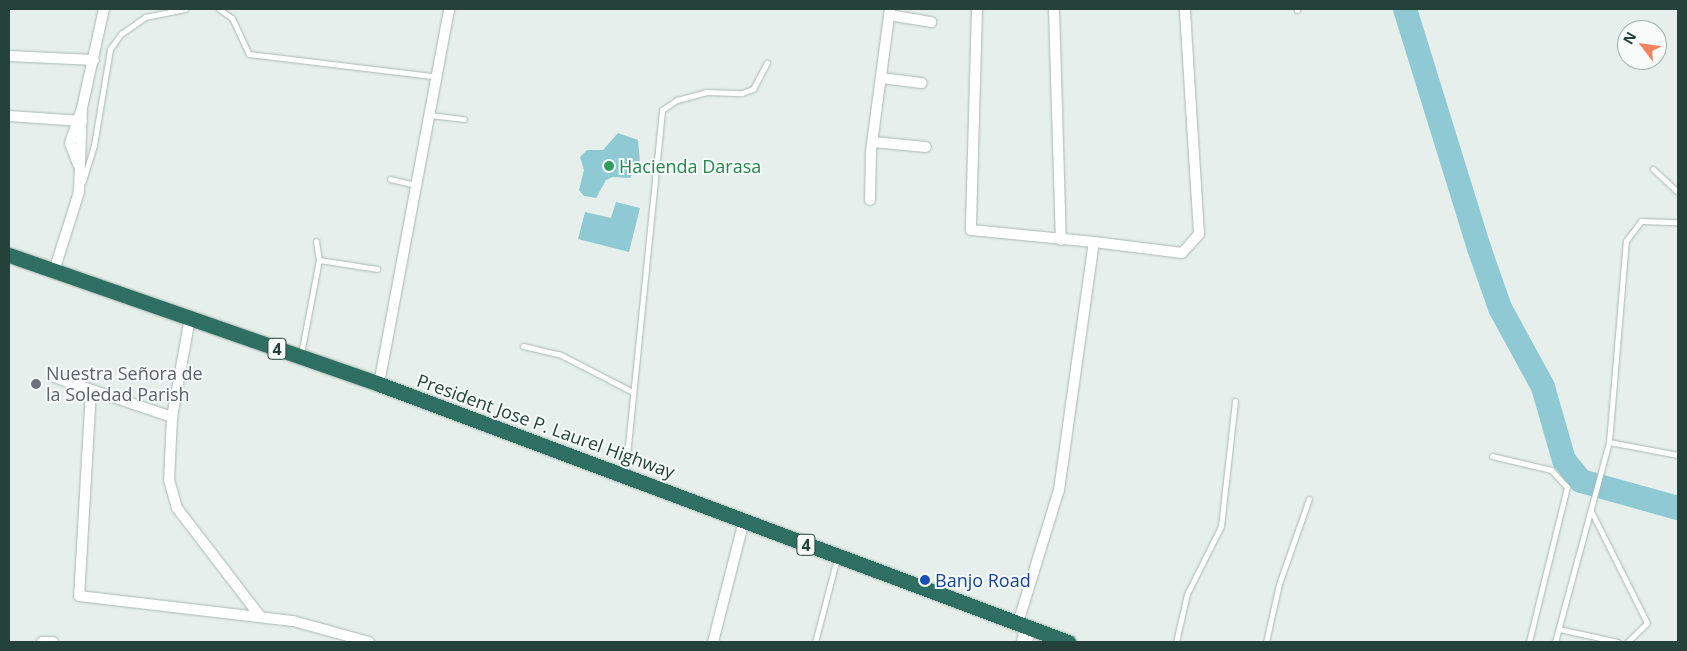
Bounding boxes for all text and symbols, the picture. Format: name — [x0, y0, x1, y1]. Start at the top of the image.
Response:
north arrow — [1617, 20, 1667, 70]
text: N — [1618, 28, 1641, 47]
place label: Hacienda Darasa — [619, 155, 761, 177]
marker: Hacienda Darasa — [603, 160, 615, 172]
road number: 4 — [267, 336, 287, 362]
place label: Nuestra Señora de la Soledad Parish — [46, 363, 203, 406]
street label: President Jose P. Laurel Highway — [414, 369, 678, 483]
marker: Nuestra Señora de la Soledad Parish — [30, 378, 42, 390]
road number: 4 — [796, 532, 816, 558]
place label: Banjo Road — [935, 569, 1031, 591]
marker: Banjo Road — [919, 574, 931, 586]

